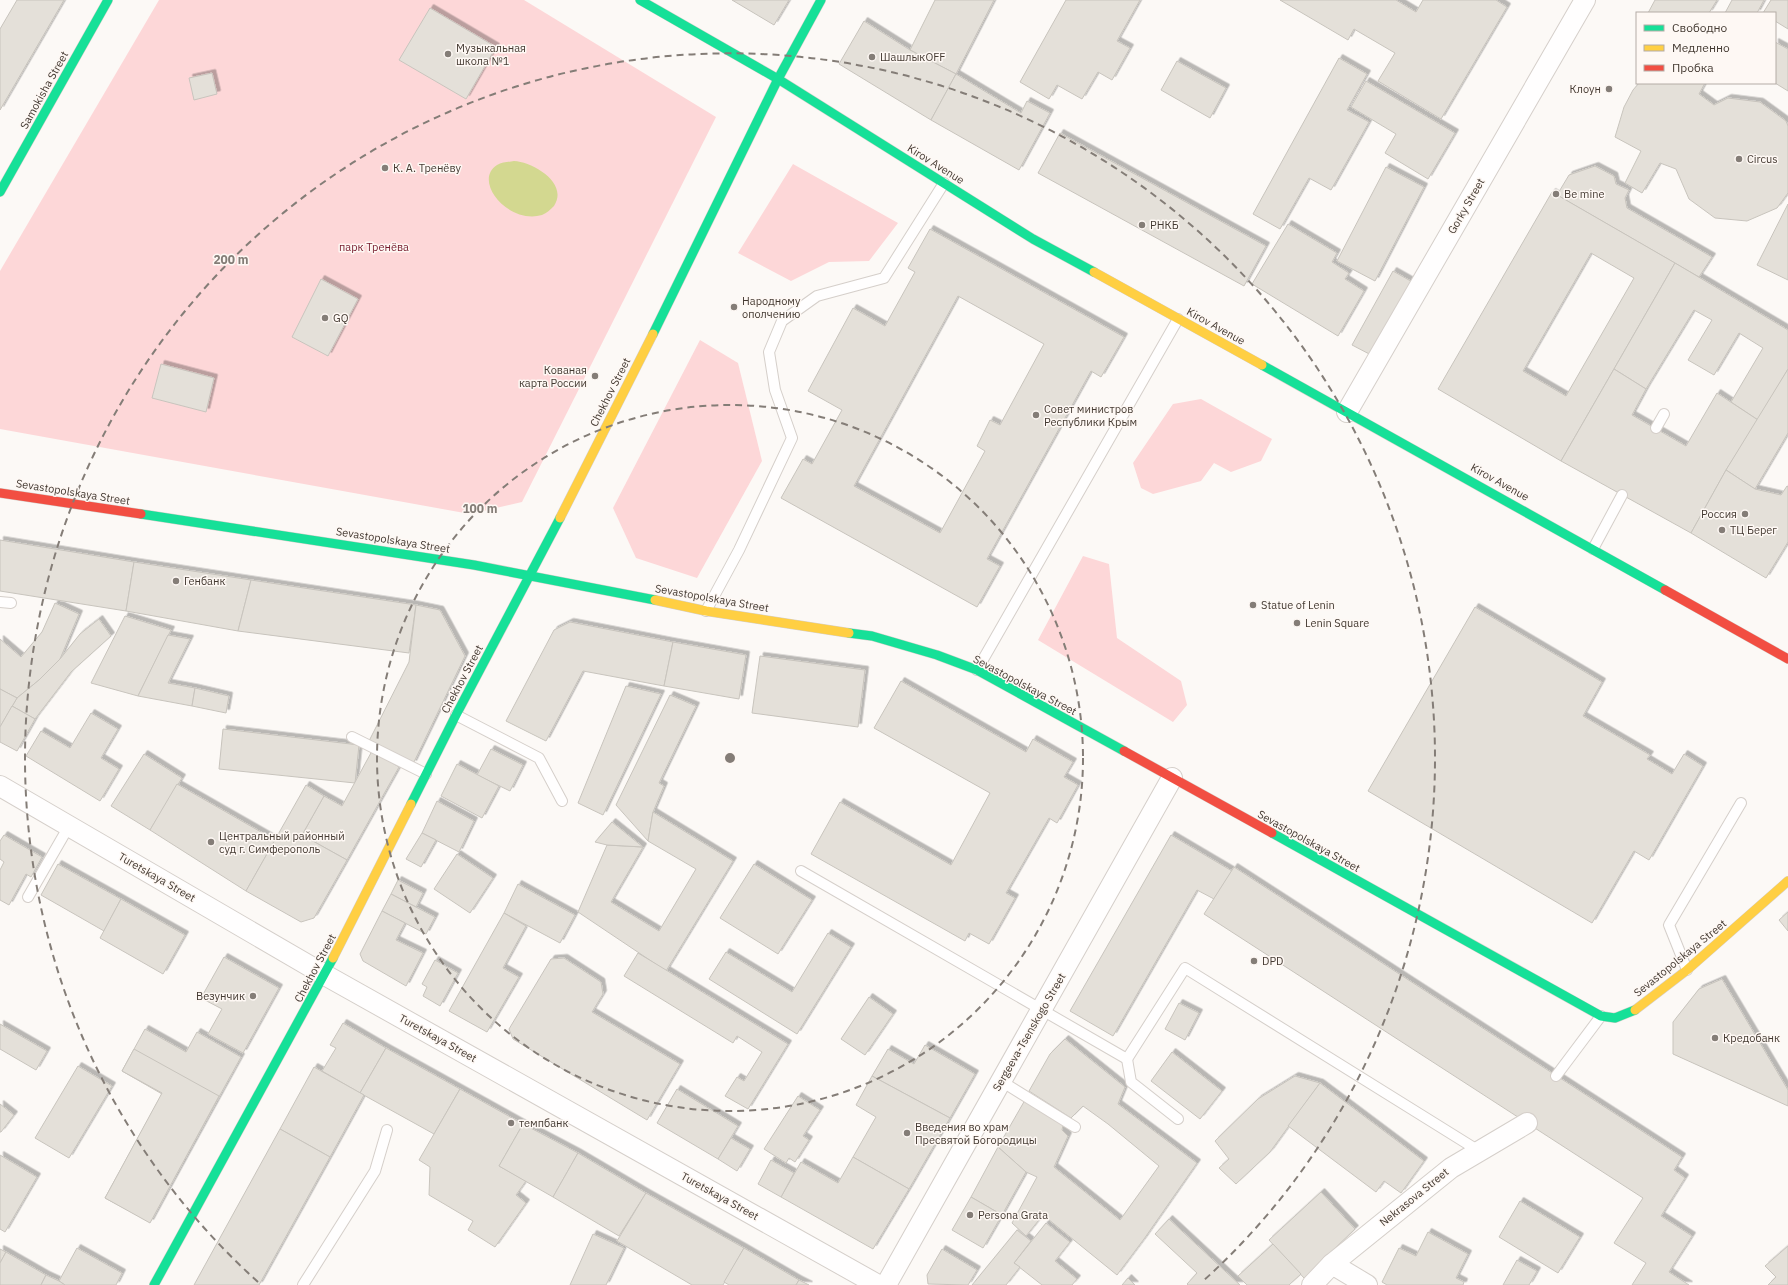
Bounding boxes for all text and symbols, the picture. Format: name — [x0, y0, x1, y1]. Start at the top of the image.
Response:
legend — [1636, 12, 1776, 84]
text: Свободно — [1672, 20, 1728, 35]
text: Медленно — [1672, 40, 1730, 55]
place label: Музыкальная школа №1 — [456, 41, 526, 68]
street label: Samokisha Street — [17, 49, 71, 131]
marker: Музыкальная школа №1 — [443, 49, 453, 59]
place label: ШашлыкOFF — [880, 50, 945, 64]
marker: ШашлыкOFF — [867, 52, 877, 62]
text: Пробка — [1672, 60, 1714, 75]
place label: Клоун — [1569, 82, 1601, 96]
marker: Клоун — [1604, 84, 1614, 94]
street label: Kirov Avenue — [905, 141, 967, 187]
place label: Circus — [1747, 152, 1778, 166]
marker: Circus — [1734, 154, 1744, 164]
place label: К. А. Тренёву — [393, 161, 461, 175]
marker: К. А. Тренёву — [380, 163, 390, 173]
street label: Gorky Street — [1444, 176, 1488, 236]
place label: Be mine — [1564, 187, 1604, 201]
marker: Be mine — [1551, 189, 1561, 199]
place label: РНКБ — [1150, 218, 1179, 232]
marker: РНКБ — [1137, 220, 1147, 230]
park label: парк Тренёва — [339, 240, 409, 254]
text: 200 m — [213, 252, 249, 267]
place label: Народному ополчению — [742, 294, 801, 321]
marker: Народному ополчению — [729, 302, 739, 312]
street label: Kirov Avenue — [1184, 304, 1248, 348]
place label: GQ — [333, 311, 349, 325]
marker: GQ — [320, 313, 330, 323]
street label: Chekhov Street — [587, 355, 633, 429]
place label: Кованая карта России — [519, 363, 587, 390]
marker: Кованая карта России — [590, 371, 600, 381]
place label: Совет министров Республики Крым — [1044, 402, 1137, 429]
marker: Совет министров Республики Крым — [1031, 410, 1041, 420]
street label: Kirov Avenue — [1468, 460, 1532, 504]
street label: Sevastopolskaya Street — [15, 476, 131, 508]
text: 100 m — [462, 501, 498, 516]
place label: Россия — [1701, 507, 1737, 521]
marker: Россия — [1740, 509, 1750, 519]
place label: ТЦ Берег — [1730, 523, 1777, 537]
street label: Sevastopolskaya Street — [335, 524, 451, 556]
marker: ТЦ Берег — [1717, 525, 1727, 535]
place label: Генбанк — [184, 574, 226, 588]
marker: Генбанк — [171, 576, 181, 586]
street label: Sevastopolskaya Street — [654, 581, 770, 615]
place label: Statue of Lenin — [1261, 598, 1335, 612]
marker: Statue of Lenin — [1248, 600, 1258, 610]
place label: Lenin Square — [1305, 616, 1369, 630]
marker: Lenin Square — [1292, 618, 1302, 628]
street label: Chekhov Street — [438, 642, 486, 716]
street label: Sevastopolskaya Street — [971, 652, 1079, 718]
centre of rings — [723, 751, 737, 765]
street label: Sevastopolskaya Street — [1255, 807, 1363, 875]
place label: Центральный районный суд г. Симферополь — [219, 829, 345, 856]
marker: Центральный районный суд г. Симферополь — [206, 837, 216, 847]
street label: Turetskaya Street — [116, 849, 198, 905]
street label: Sevastopolskaya Street — [1631, 916, 1729, 1000]
street label: Chekhov Street — [291, 931, 339, 1005]
place label: DPD — [1262, 954, 1283, 968]
marker: DPD — [1249, 956, 1259, 966]
street label: Sergeeva-Tsenskogo Street — [989, 970, 1069, 1093]
place label: Везунчик — [196, 989, 245, 1003]
marker: Везунчик — [248, 991, 258, 1001]
street label: Turetskaya Street — [397, 1011, 479, 1065]
place label: Кредобанк — [1723, 1031, 1780, 1045]
marker: Кредобанк — [1710, 1033, 1720, 1043]
place label: темпбанк — [519, 1116, 569, 1130]
marker: темпбанк — [506, 1118, 516, 1128]
place label: Введения во храм Пресвятой Богородицы — [915, 1120, 1037, 1147]
marker: Введения во храм Пресвятой Богородицы — [902, 1128, 912, 1138]
street label: Nekrasova Street — [1377, 1165, 1451, 1229]
street label: Turetskaya Street — [679, 1169, 761, 1223]
place label: Persona Grata — [978, 1208, 1048, 1222]
marker: Persona Grata — [965, 1210, 975, 1220]

